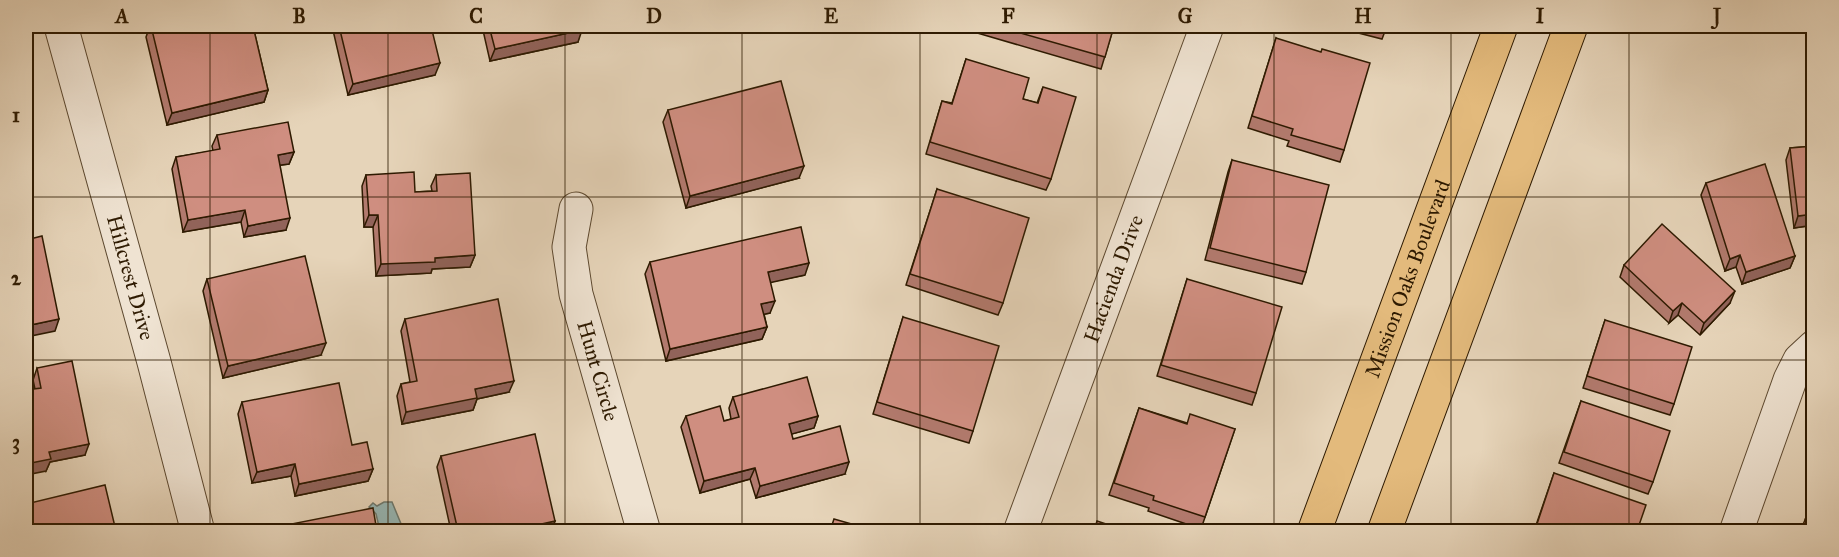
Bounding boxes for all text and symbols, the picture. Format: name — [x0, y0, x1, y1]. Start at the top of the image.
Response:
text: A — [113, 4, 129, 28]
text: B — [292, 4, 306, 28]
text: C — [469, 4, 483, 28]
text: D — [646, 4, 662, 28]
text: E — [824, 4, 839, 28]
text: F — [1001, 4, 1015, 28]
text: G — [1178, 4, 1193, 28]
text: H — [1354, 4, 1372, 28]
text: I — [1536, 4, 1545, 28]
text: J — [1710, 4, 1722, 30]
text: 1 — [12, 103, 20, 127]
street label: Mission Oaks Boulevard — [1359, 176, 1456, 381]
street label: Hacienda Drive — [1078, 211, 1149, 346]
street label: Hillcrest Drive — [101, 212, 160, 343]
text: 2 — [11, 266, 22, 290]
street label: Hunt Circle — [571, 317, 625, 424]
text: 3 — [12, 430, 20, 455]

